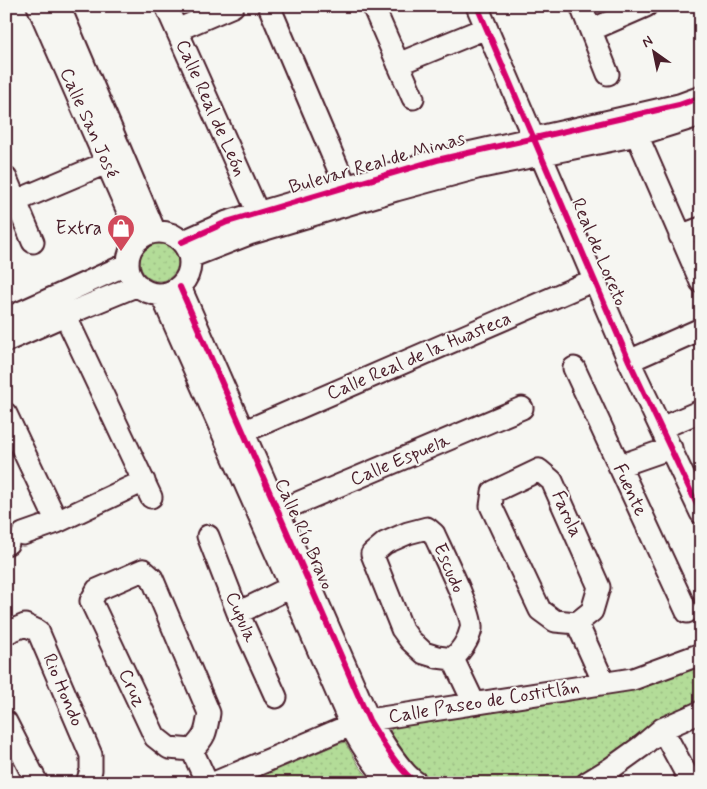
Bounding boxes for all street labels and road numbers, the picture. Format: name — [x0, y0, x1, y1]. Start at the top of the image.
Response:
street label: Calle Real de León — [170, 36, 252, 180]
street label: Calle San José — [54, 64, 124, 182]
street label: Bulevar Real de Minas — [286, 126, 468, 200]
street label: Real de Loreto — [565, 194, 633, 310]
street label: Calle Real de la Huasteca — [323, 306, 515, 406]
street label: Calle Espuela — [346, 428, 454, 492]
street label: Fuente — [607, 460, 653, 520]
street label: Calle Río Bravo — [268, 474, 340, 594]
street label: Farola — [546, 487, 588, 541]
street label: Escudo — [427, 539, 471, 597]
street label: Cupula — [219, 588, 263, 646]
street label: Rio Hondo — [37, 650, 89, 730]
street label: Cruz — [112, 665, 152, 712]
street label: Calle Paseo de Costitlán — [387, 675, 581, 729]

